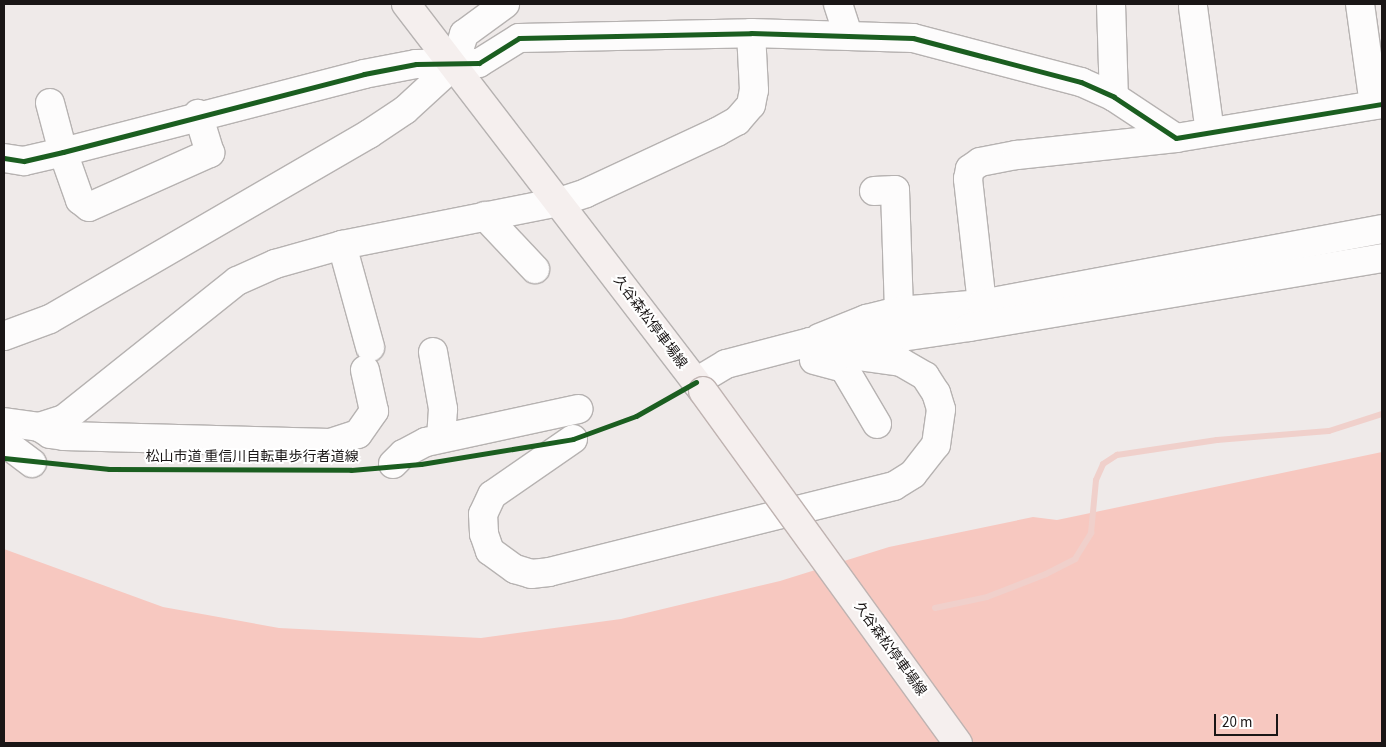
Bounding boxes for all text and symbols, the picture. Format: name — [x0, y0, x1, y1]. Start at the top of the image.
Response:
street label: 久谷森松停車場線 — [610, 272, 690, 372]
street label: 松山市道 重信川自転車歩行者道線 — [146, 449, 358, 465]
street label: 久谷森松停車場線 — [850, 599, 930, 699]
scale bar — [1216, 704, 1280, 736]
text: 20 m — [1222, 712, 1252, 733]

